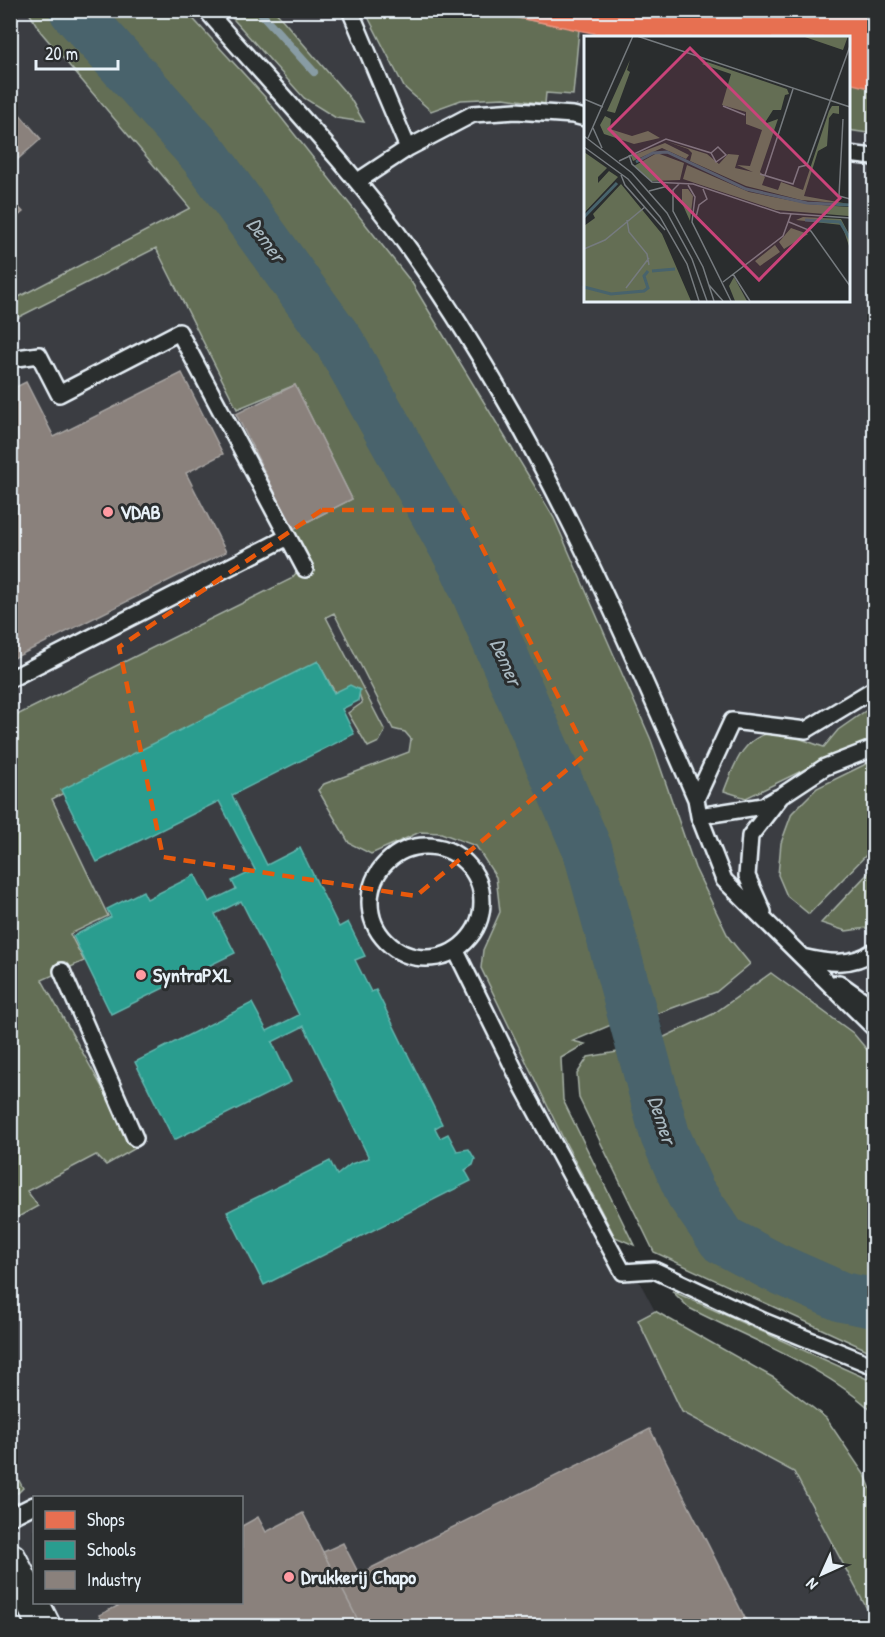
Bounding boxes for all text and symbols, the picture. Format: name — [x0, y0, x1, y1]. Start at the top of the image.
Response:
scale bar — [36, 33, 118, 71]
inset map — [584, 36, 849, 302]
text: 20 m — [45, 41, 78, 66]
water label: Demer — [240, 211, 294, 270]
place label: VDAB — [120, 498, 161, 525]
marker: VDAB — [101, 505, 115, 519]
water label: Demer — [484, 634, 531, 693]
place label: SyntraPXL — [153, 961, 232, 989]
marker: SyntraPXL — [134, 968, 148, 982]
water label: Demer — [641, 1092, 685, 1150]
legend — [33, 1496, 243, 1604]
text: Shops — [87, 1507, 125, 1532]
text: Schools — [87, 1537, 136, 1562]
north arrow — [792, 1544, 852, 1604]
place label: Drukkerij Chapo — [301, 1563, 416, 1591]
text: Industry — [87, 1567, 142, 1592]
marker: Drukkerij Chapo — [282, 1570, 296, 1584]
text: N — [800, 1573, 822, 1595]

